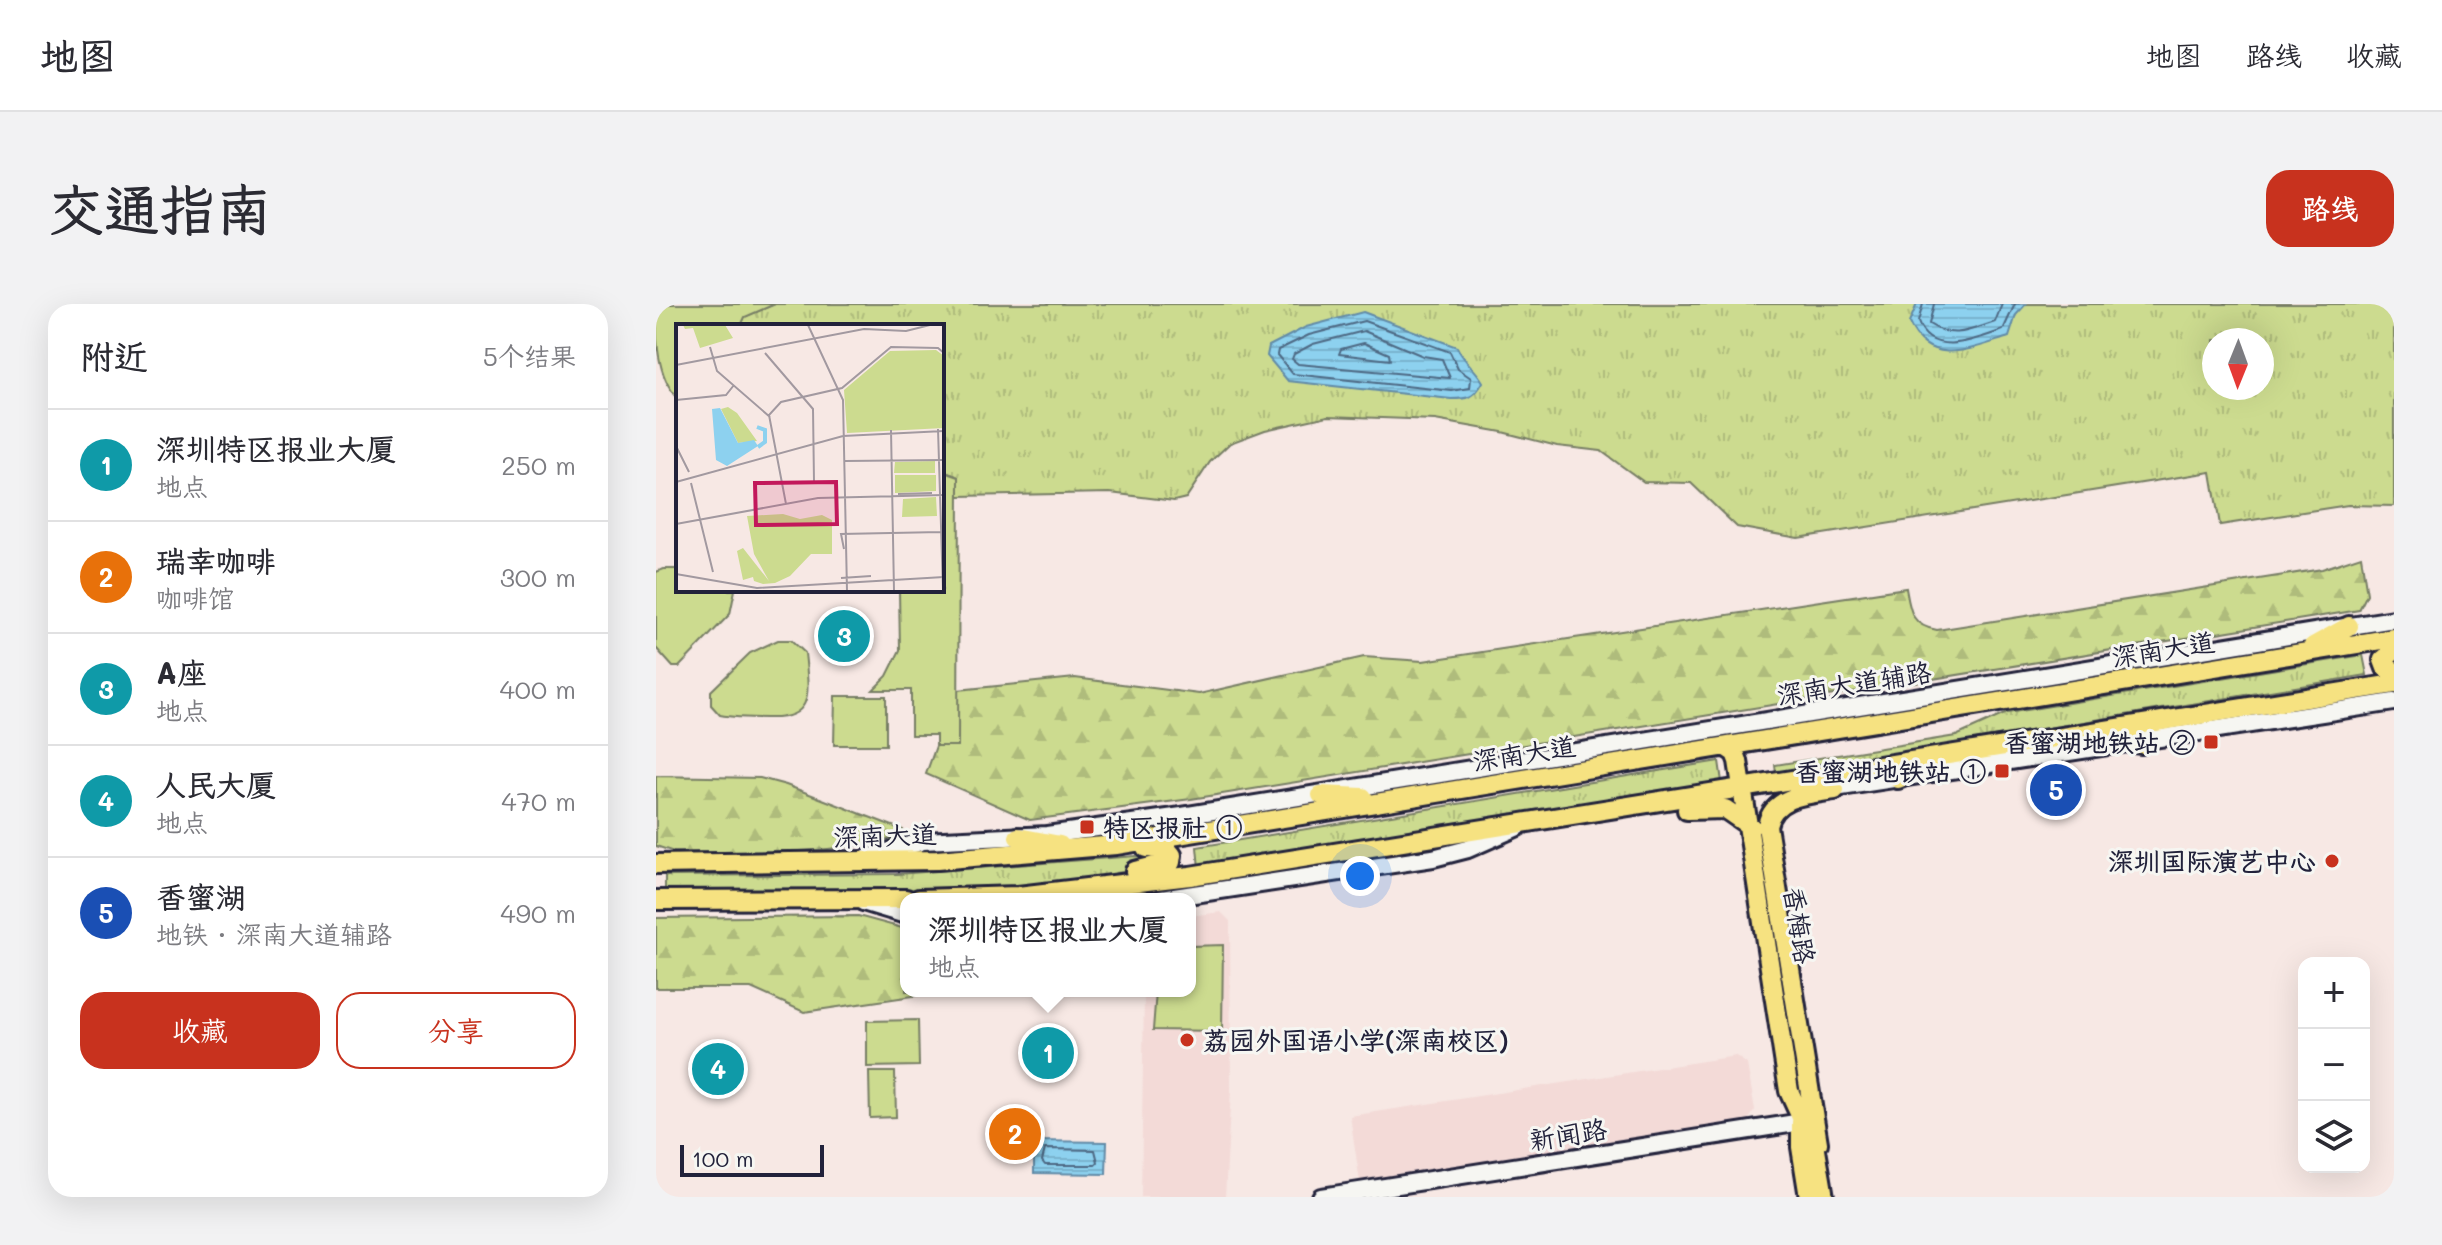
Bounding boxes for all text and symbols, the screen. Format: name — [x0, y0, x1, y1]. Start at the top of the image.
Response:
text: 地图 — [40, 30, 116, 80]
text: 地图 — [2146, 37, 2202, 73]
text: 路线 — [2246, 37, 2302, 73]
text: 收藏 — [2346, 37, 2402, 73]
button: 路线 — [2266, 170, 2394, 247]
text: 交通指南 — [48, 171, 272, 244]
inset map — [676, 324, 944, 592]
north arrow — [2202, 328, 2274, 400]
text: 附近 — [80, 333, 148, 378]
text: 5个结果 — [483, 339, 576, 373]
text: 深圳特区报业大厦 — [156, 428, 396, 468]
text: 1 — [100, 448, 112, 482]
text: 250 m — [501, 448, 576, 482]
text: 地点 — [156, 469, 208, 503]
text: 瑞幸咖啡 — [156, 540, 276, 580]
text: 2 — [99, 560, 113, 594]
text: 300 m — [500, 560, 576, 594]
text: 咖啡馆 — [156, 581, 234, 615]
pin: 3 — [818, 606, 870, 666]
street label: 深南大道 — [2109, 624, 2217, 674]
text: A座 — [156, 652, 207, 692]
street label: 深南大道辅路 — [1774, 654, 1934, 712]
text: 3 — [98, 672, 114, 706]
text: 400 m — [500, 672, 576, 706]
text: 地点 — [156, 693, 208, 727]
place label: 香蜜湖地铁站 ② — [2004, 725, 2195, 759]
street label: 深南大道 — [1470, 728, 1578, 778]
marker: 香蜜湖地铁站 ② — [2202, 733, 2220, 751]
place label: 香蜜湖地铁站 ① — [1795, 754, 1986, 788]
pin: 5 — [2030, 760, 2082, 820]
marker: 香蜜湖地铁站 ① — [1993, 762, 2011, 780]
text: 人民大厦 — [156, 764, 276, 804]
text: 4 — [98, 784, 114, 818]
text: 470 m — [501, 784, 576, 818]
text: 地点 — [156, 805, 208, 839]
place label: 特区报社 ① — [1103, 810, 1242, 844]
street label: 深南大道 — [832, 816, 938, 854]
marker: 特区报社 ① — [1078, 818, 1096, 836]
place label: 深圳国际演艺中心 — [2108, 844, 2316, 878]
marker: 深圳国际演艺中心 — [2323, 852, 2341, 870]
your location — [1340, 856, 1380, 896]
text: 香蜜湖 — [156, 876, 246, 916]
street label: 香梅路 — [1777, 884, 1823, 966]
popup — [900, 893, 1196, 997]
text: 5 — [98, 896, 114, 930]
text: 490 m — [500, 896, 576, 930]
text: 深圳特区报业大厦 — [928, 908, 1168, 948]
text: 地铁 · 深南大道辅路 — [156, 917, 392, 951]
text: 地点 — [928, 949, 980, 983]
map controls — [2298, 957, 2370, 1173]
button: + — [2298, 957, 2370, 1029]
button: 收藏 — [80, 992, 320, 1069]
button: 分享 — [336, 992, 576, 1069]
pin: 1 — [1022, 1023, 1074, 1083]
place label: 荔园外国语小学(深南校区) — [1203, 1023, 1509, 1057]
button: − — [2298, 1029, 2370, 1101]
marker: 荔园外国语小学(深南校区) — [1178, 1031, 1196, 1049]
pin: 4 — [692, 1039, 744, 1099]
button: layers — [2298, 1101, 2370, 1173]
pin: 2 — [989, 1104, 1041, 1164]
street label: 新闻路 — [1527, 1111, 1609, 1157]
scale bar — [680, 1141, 824, 1177]
text: 100 m — [692, 1144, 754, 1173]

